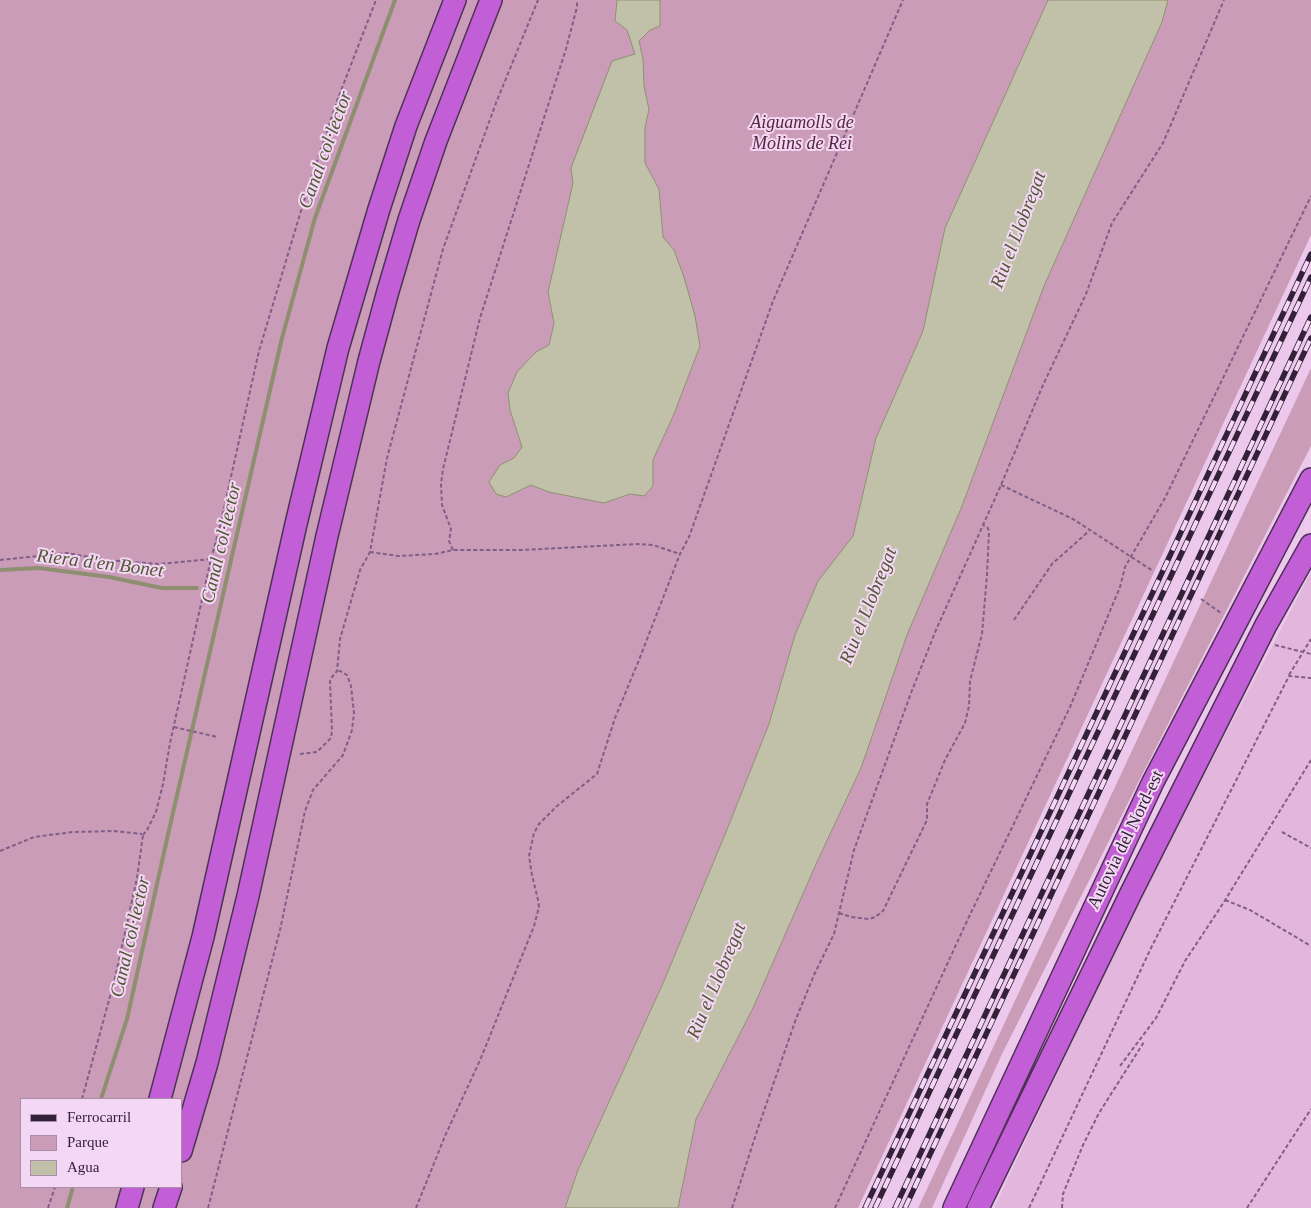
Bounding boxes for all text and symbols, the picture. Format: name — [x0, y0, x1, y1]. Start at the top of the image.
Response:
water label: Canal col·lector — [294, 88, 358, 212]
park label: Aiguamolls de Molins de Rei — [750, 112, 854, 154]
water label: Riu el Llobregat — [986, 168, 1052, 292]
water label: Canal col·lector — [197, 480, 247, 606]
water label: Riu el Llobregat — [835, 544, 903, 668]
water label: Riera d'en Bonet — [35, 545, 165, 583]
street label: Autovia del Nord-est — [1083, 767, 1169, 913]
water label: Canal col·lector — [106, 874, 156, 1000]
water label: Riu el Llobregat — [682, 920, 752, 1042]
legend — [20, 1098, 182, 1188]
text: Ferrocarril — [67, 1109, 131, 1125]
text: Parque — [67, 1134, 109, 1150]
text: Agua — [67, 1159, 100, 1175]

